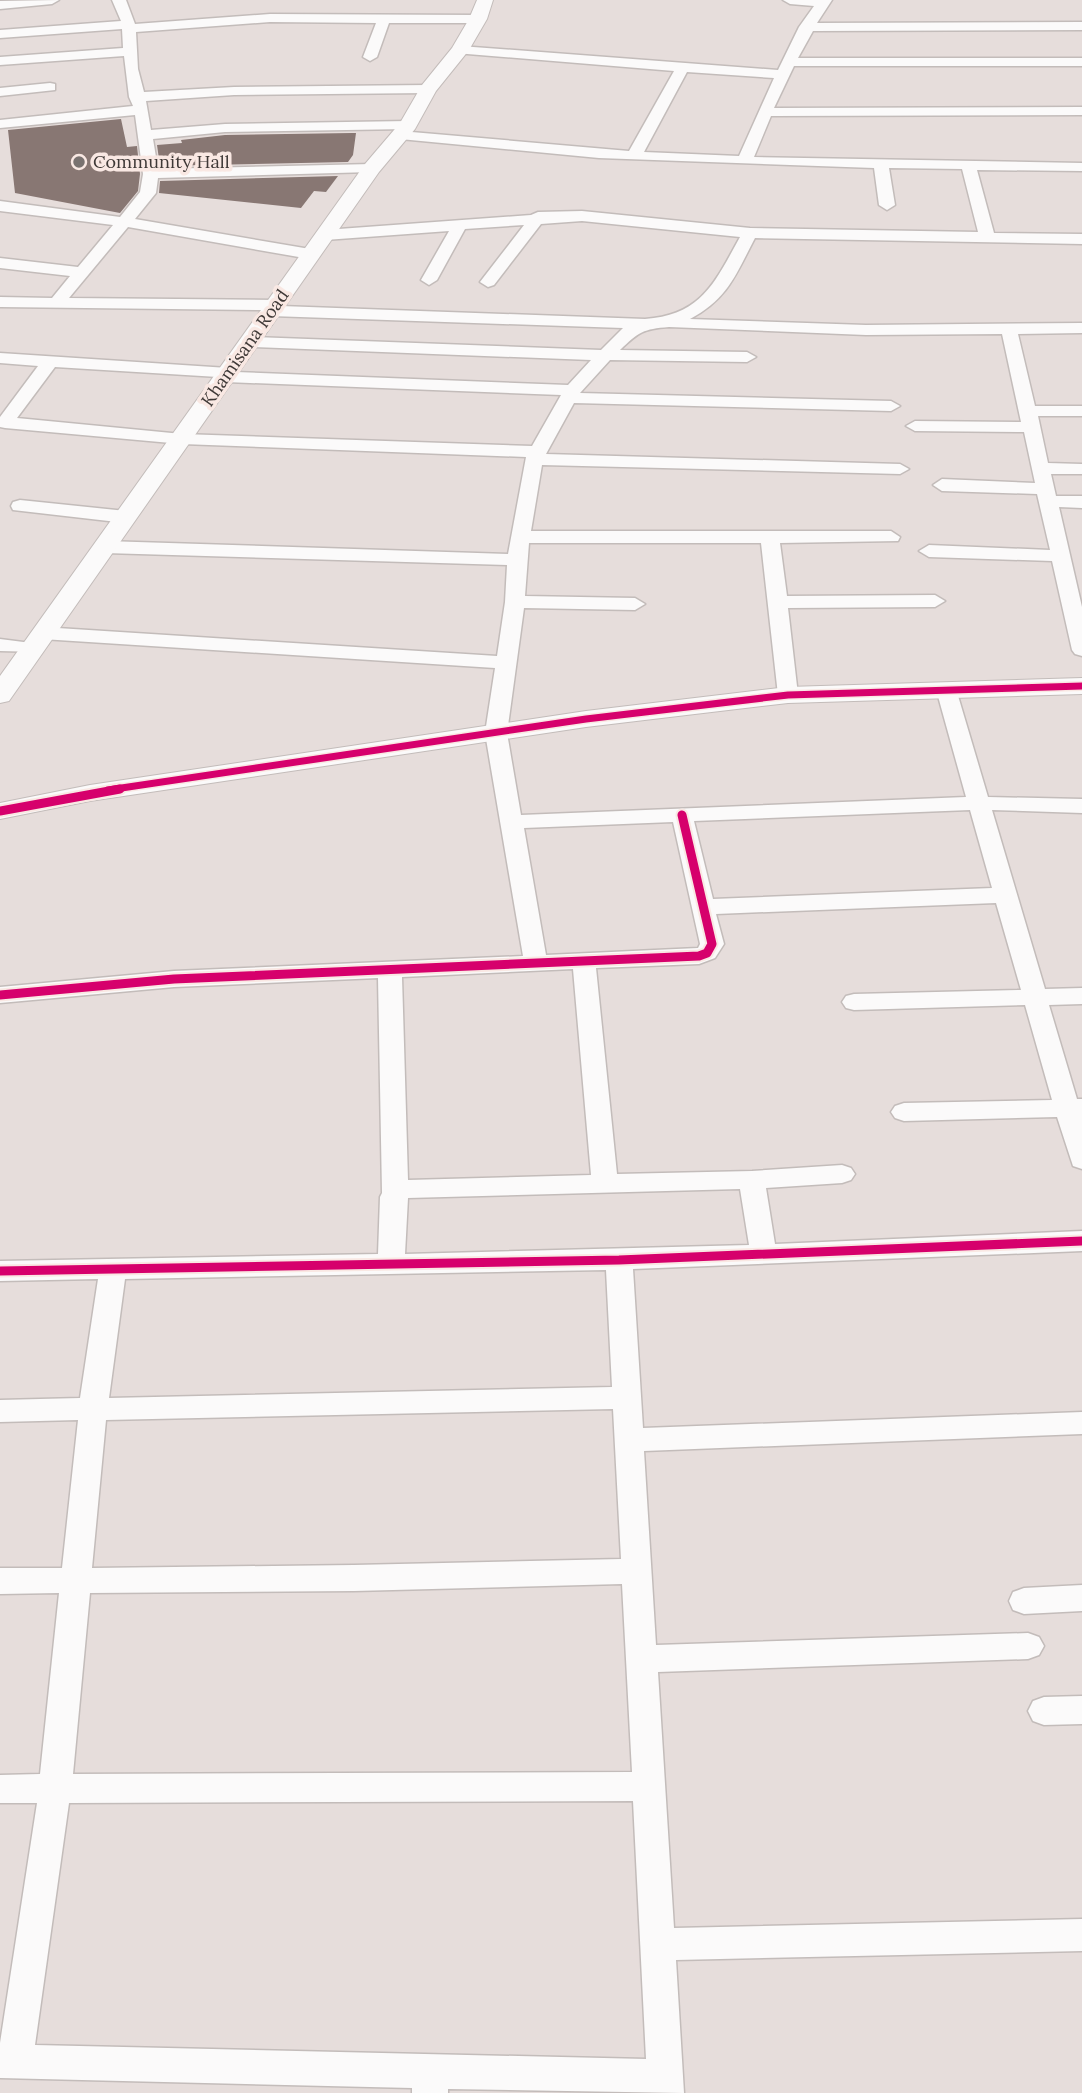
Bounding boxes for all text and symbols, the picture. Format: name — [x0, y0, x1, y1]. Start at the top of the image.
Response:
place label: Community Hall — [93, 150, 230, 173]
marker: Community Hall — [71, 154, 87, 170]
street label: Khamisana Road — [196, 284, 294, 411]

